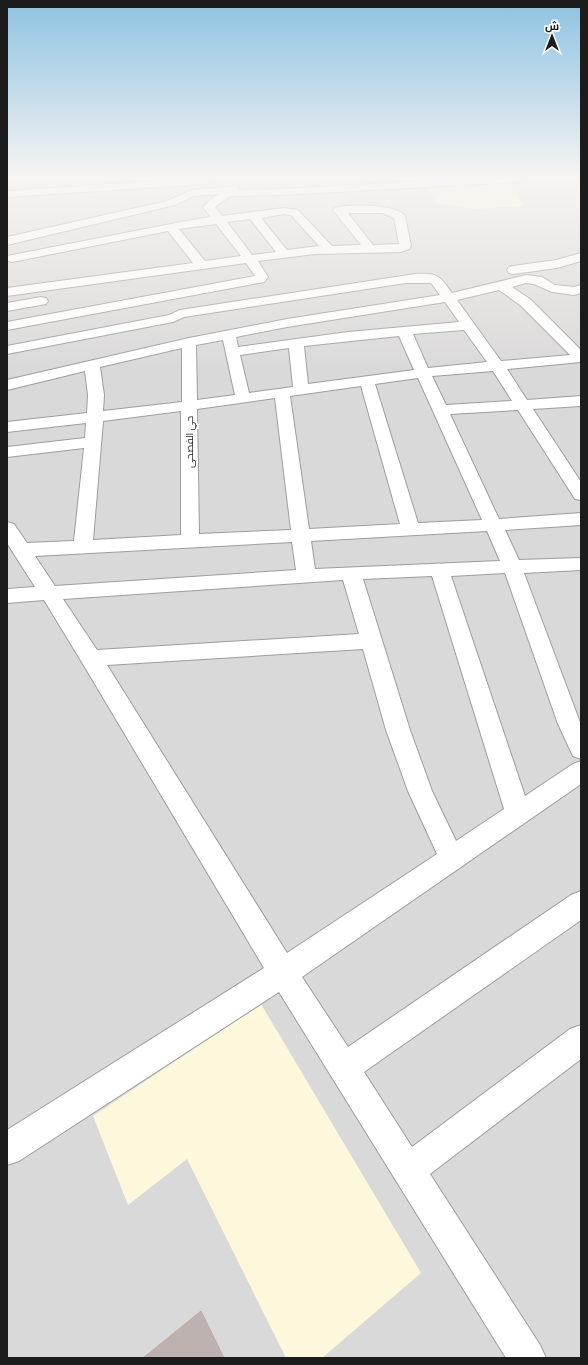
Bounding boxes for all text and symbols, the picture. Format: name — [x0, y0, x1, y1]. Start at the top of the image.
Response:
north arrow — [532, 16, 572, 56]
text: ش — [545, 19, 559, 33]
street label: حي الفصحى — [183, 416, 197, 468]

